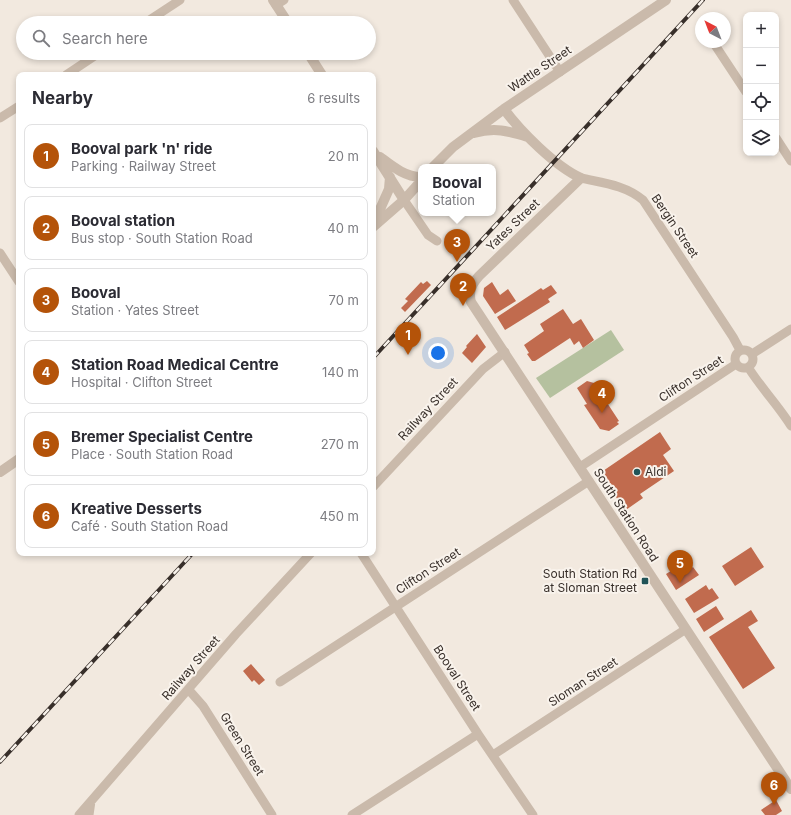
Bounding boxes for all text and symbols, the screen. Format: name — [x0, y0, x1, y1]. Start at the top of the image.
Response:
north arrow — [695, 12, 731, 48]
map controls — [743, 12, 779, 156]
button: + — [743, 12, 779, 48]
search box — [16, 16, 376, 60]
icon: search — [30, 27, 52, 49]
text: Search here — [62, 29, 148, 48]
street label: Wattle Street — [505, 42, 574, 95]
button: − — [743, 48, 779, 84]
button: locate — [743, 84, 779, 120]
text: Nearby — [32, 88, 93, 108]
text: 6 results — [307, 90, 360, 106]
button: layers — [743, 120, 779, 156]
text: Booval park 'n' ride — [71, 139, 213, 158]
text: 1 — [43, 148, 49, 164]
text: 20 m — [328, 148, 359, 164]
text: Parking · Railway Street — [71, 158, 216, 174]
popup — [418, 164, 496, 216]
text: Booval — [432, 173, 482, 192]
street label: Bergin Street — [649, 191, 702, 261]
text: Station — [432, 192, 475, 208]
street label: Yates Street — [483, 195, 543, 254]
text: Booval station — [71, 211, 175, 230]
text: 2 — [42, 220, 50, 236]
text: 40 m — [327, 220, 359, 236]
pin: 3 — [444, 229, 470, 262]
text: Bus stop · South Station Road — [71, 230, 253, 246]
pin: 2 — [450, 273, 476, 306]
text: Booval — [71, 283, 121, 302]
text: 3 — [42, 292, 50, 308]
text: 70 m — [329, 292, 359, 308]
text: Station · Yates Street — [71, 302, 199, 318]
pin: 1 — [395, 322, 421, 355]
your location — [428, 343, 448, 363]
street label: Clifton Street — [656, 352, 726, 405]
text: Station Road Medical Centre — [71, 355, 279, 374]
text: 4 — [42, 364, 50, 380]
text: 140 m — [322, 364, 359, 380]
text: Hospital · Clifton Street — [71, 374, 212, 390]
street label: Railway Street — [395, 374, 461, 443]
pin: 4 — [589, 380, 615, 413]
text: Bremer Specialist Centre — [71, 427, 253, 446]
text: 5 — [42, 436, 50, 452]
text: 270 m — [321, 436, 359, 452]
text: Place · South Station Road — [71, 446, 233, 462]
place label: Aldi — [645, 464, 667, 479]
street label: South Station Road — [591, 465, 662, 564]
marker: Aldi — [632, 467, 642, 477]
text: Kreative Desserts — [71, 499, 202, 518]
text: 6 — [42, 508, 50, 524]
text: 450 m — [319, 508, 359, 524]
text: Café · South Station Road — [71, 518, 228, 534]
street label: Clifton Street — [393, 544, 463, 597]
pin: 5 — [667, 550, 693, 583]
place label: South Station Rd at Sloman Street — [543, 566, 637, 595]
marker: South Station Rd at Sloman Street — [640, 576, 650, 586]
street label: Railway Street — [159, 632, 223, 703]
street label: Booval Street — [431, 642, 484, 714]
street label: Sloman Street — [545, 654, 620, 709]
street label: Green Street — [217, 709, 268, 778]
pin: 6 — [761, 772, 787, 805]

